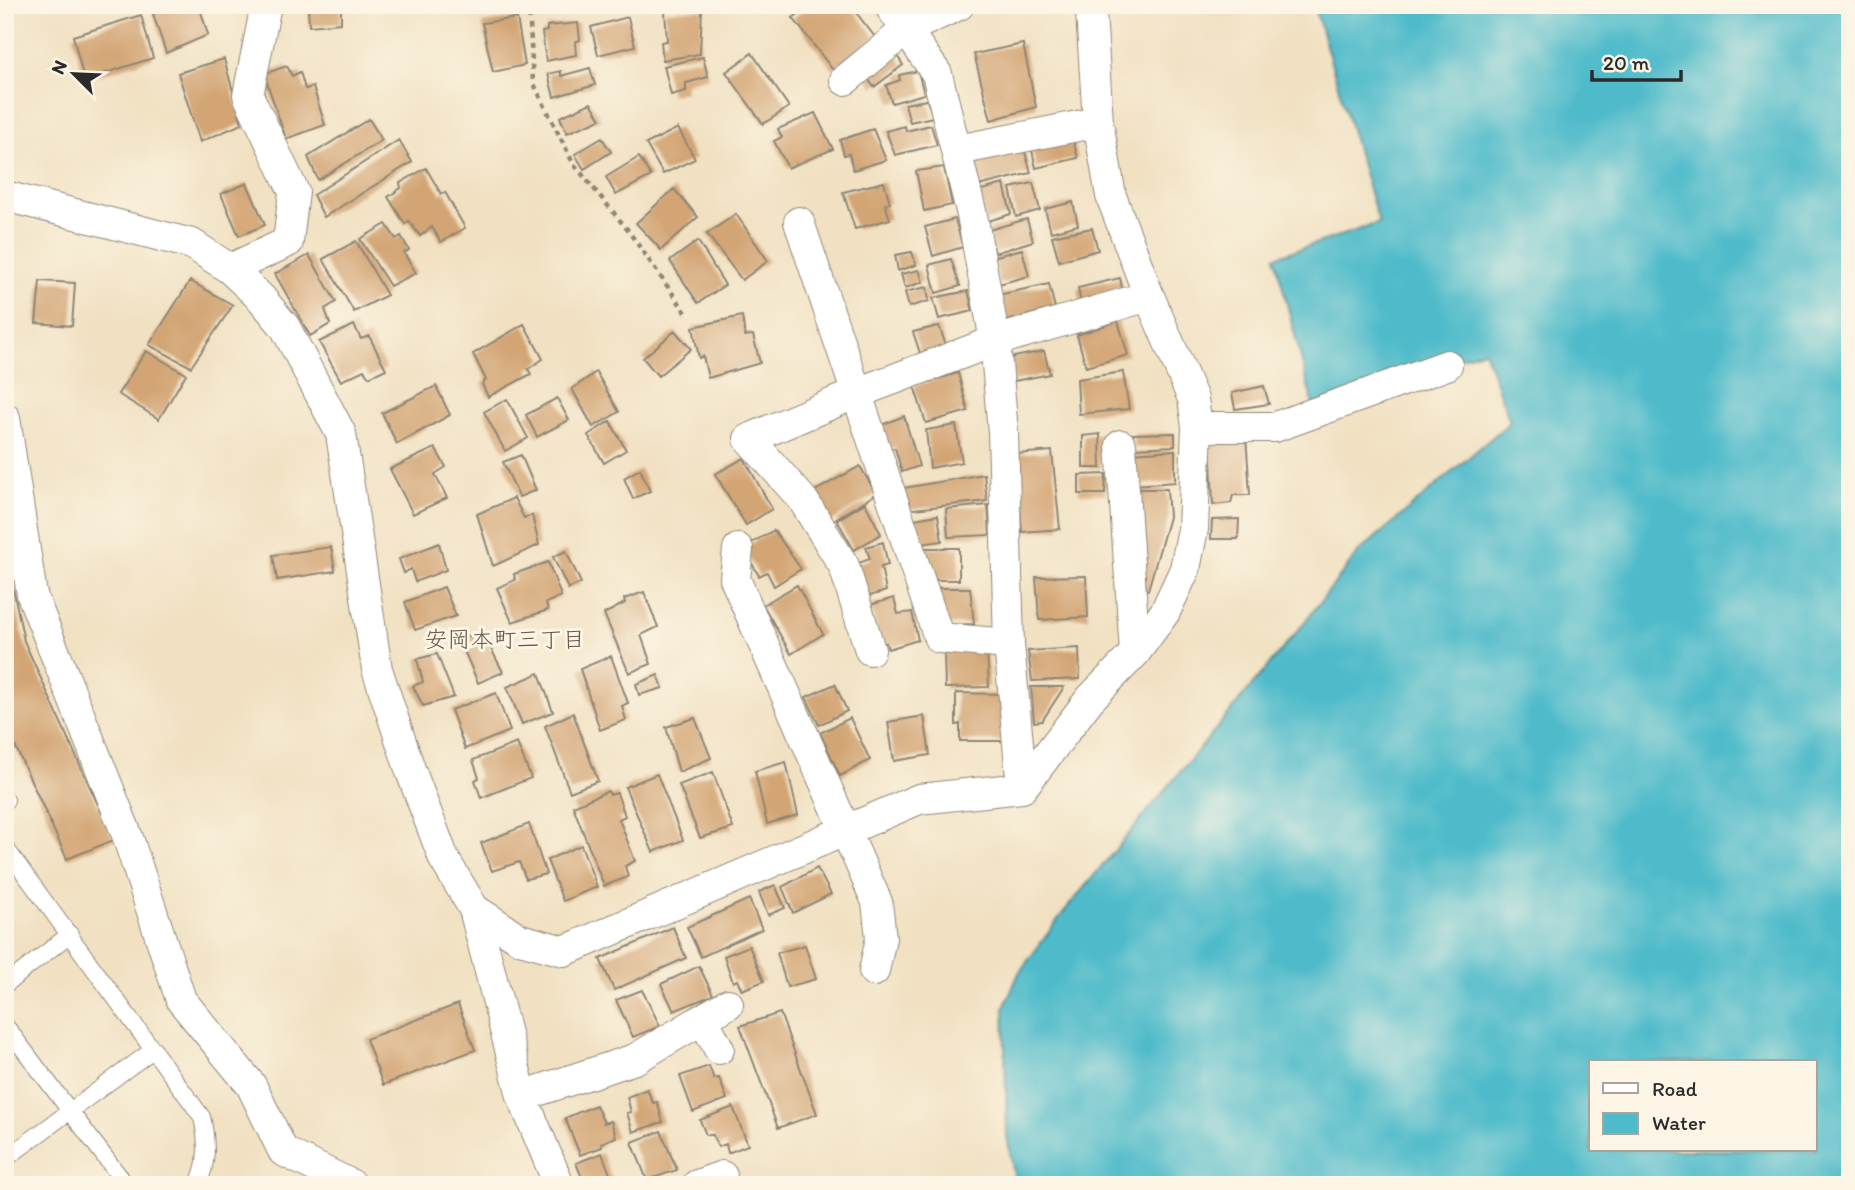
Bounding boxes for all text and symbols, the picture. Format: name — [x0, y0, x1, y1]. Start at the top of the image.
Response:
north arrow — [38, 38, 108, 108]
scale bar — [1592, 38, 1682, 82]
text: 20 m — [1603, 50, 1650, 75]
text: N — [46, 57, 72, 78]
district label: 安岡本町三丁目 — [425, 625, 586, 653]
legend — [1589, 1060, 1816, 1152]
text: Road — [1652, 1076, 1698, 1101]
text: Water — [1652, 1110, 1706, 1135]

